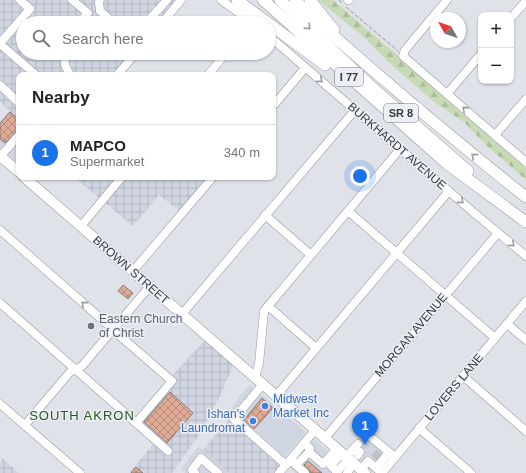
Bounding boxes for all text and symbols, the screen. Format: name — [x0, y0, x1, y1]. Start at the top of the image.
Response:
north arrow — [430, 12, 466, 48]
map controls — [478, 12, 514, 84]
button: + — [478, 12, 514, 48]
search box — [16, 16, 276, 60]
one-way arrow — [303, 23, 311, 30]
icon: search — [30, 27, 52, 49]
text: Search here — [62, 30, 144, 47]
button: − — [478, 48, 514, 84]
road number: I 77 — [335, 68, 363, 86]
one-way arrow — [315, 75, 322, 82]
text: Nearby — [32, 88, 90, 107]
street label: BURKHARDT AVENUE — [345, 100, 449, 192]
road number: SR 8 — [384, 104, 418, 122]
one-way arrow — [462, 107, 469, 114]
text: MAPCO — [70, 137, 126, 154]
text: 1 — [41, 145, 49, 160]
text: 340 m — [224, 145, 260, 160]
one-way arrow — [471, 153, 478, 160]
text: Supermarket — [70, 154, 144, 169]
your location — [350, 166, 370, 186]
one-way arrow — [456, 196, 463, 203]
street label: BROWN STREET — [90, 233, 173, 307]
one-way arrow — [507, 240, 515, 247]
street label: MORGAN AVENUE — [372, 290, 450, 380]
one-way arrow — [82, 302, 89, 309]
place label: Eastern Church of Christ — [99, 312, 182, 340]
marker: Eastern Church of Christ — [86, 321, 96, 331]
street label: LOVERS LANE — [422, 351, 486, 423]
place label: Midwest Market Inc — [273, 392, 329, 420]
marker: Midwest Market Inc — [260, 401, 270, 411]
place label: Ishan's Laundromat — [181, 407, 246, 435]
district label: SOUTH AKRON — [29, 408, 135, 423]
pin: 1 — [352, 412, 378, 445]
marker: Ishan's Laundromat — [248, 416, 258, 426]

